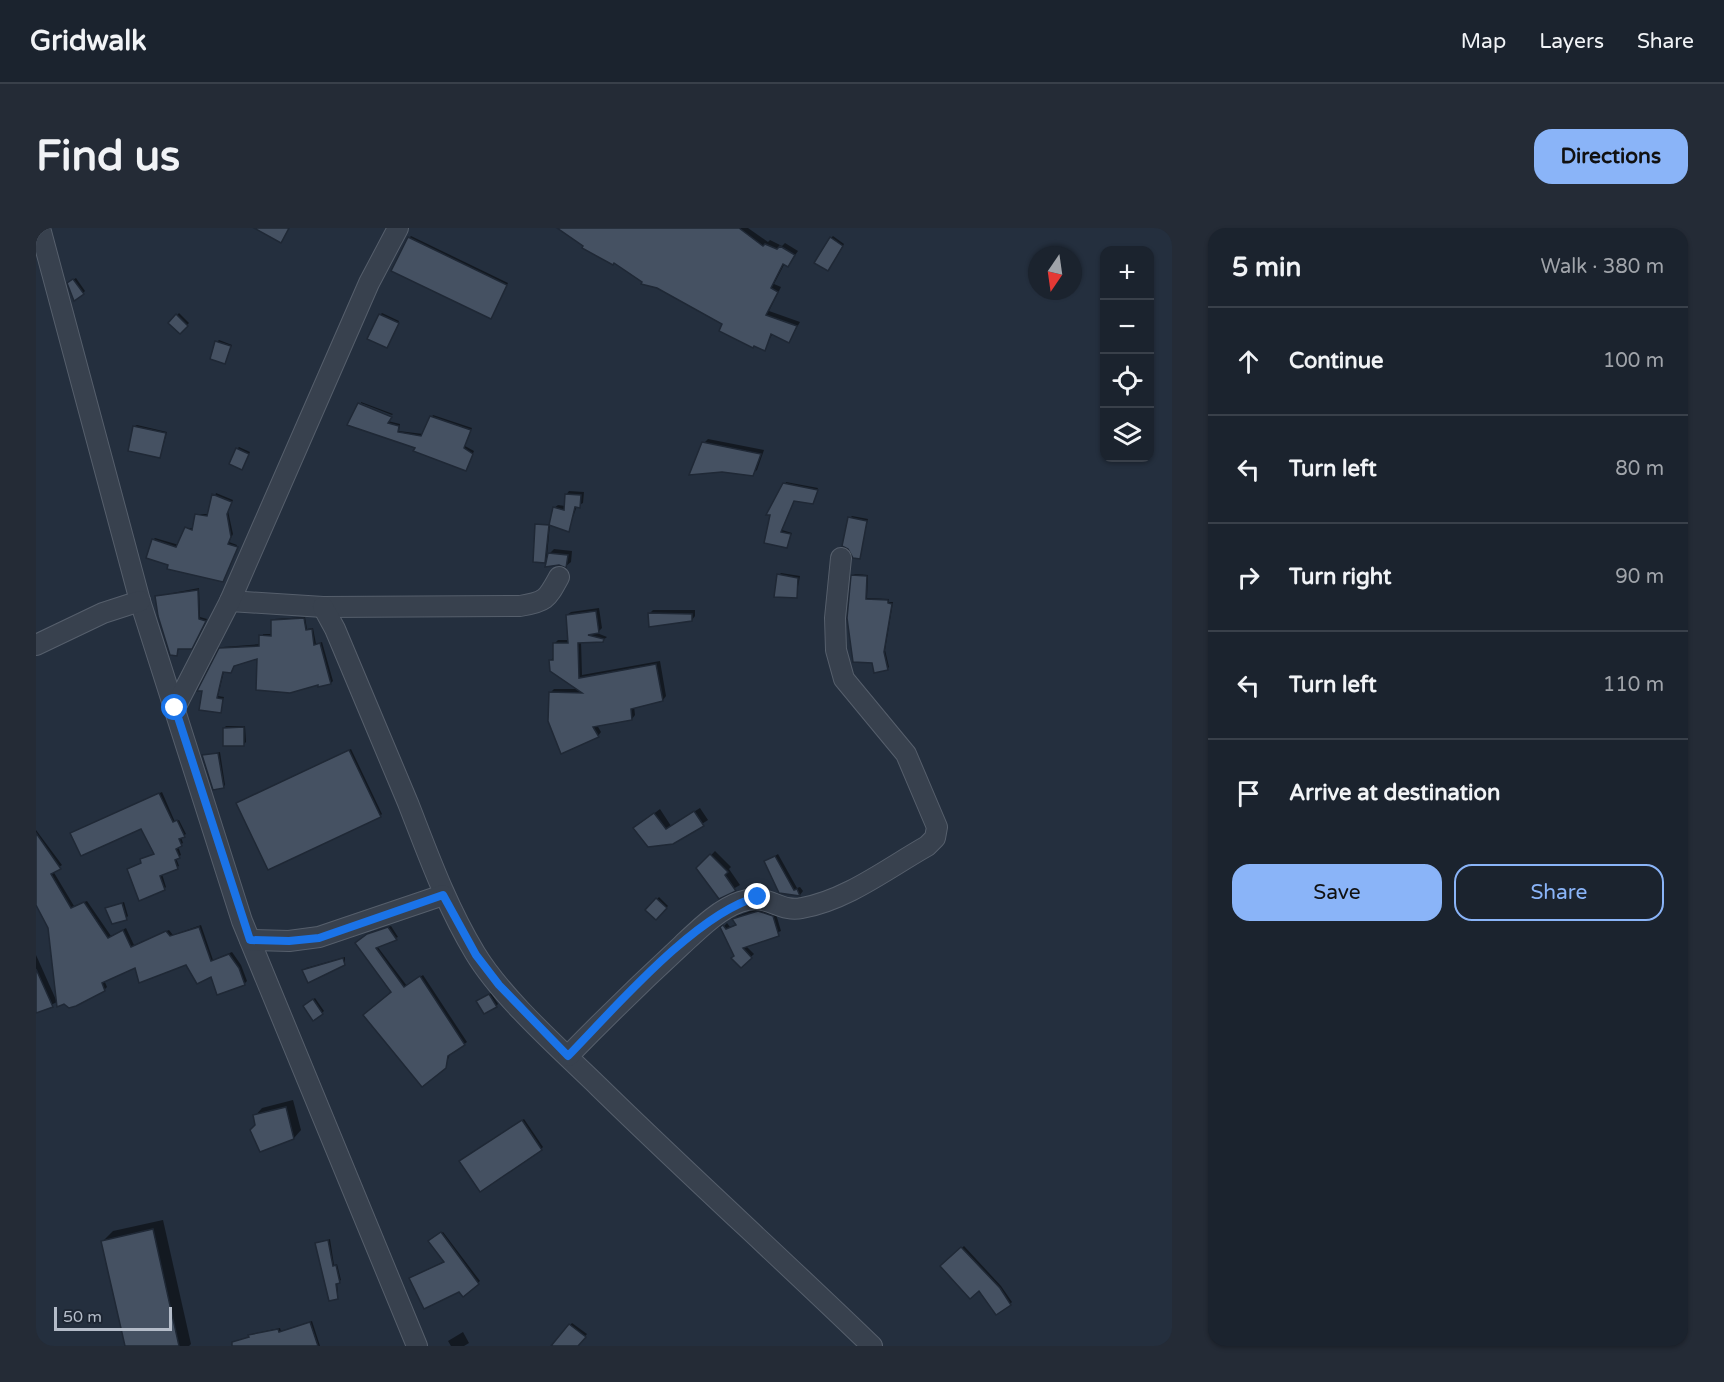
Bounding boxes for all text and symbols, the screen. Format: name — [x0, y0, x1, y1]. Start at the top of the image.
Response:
text: Gridwalk — [30, 24, 147, 58]
text: Map — [1461, 29, 1506, 54]
text: Layers — [1539, 29, 1604, 54]
text: Share — [1637, 29, 1694, 54]
button: Directions — [1534, 129, 1688, 184]
text: Find us — [36, 131, 180, 182]
north arrow — [1028, 246, 1082, 300]
map controls — [1100, 246, 1154, 462]
button: + — [1100, 246, 1154, 300]
text: 5 min — [1232, 252, 1301, 283]
text: Walk · 380 m — [1541, 255, 1664, 279]
button: − — [1100, 300, 1154, 354]
icon: ahead — [1232, 345, 1265, 378]
text: Continue — [1289, 348, 1384, 374]
text: 100 m — [1603, 349, 1664, 373]
button: locate — [1100, 354, 1154, 408]
button: layers — [1100, 408, 1154, 462]
icon: left — [1232, 453, 1265, 486]
text: Turn left — [1289, 456, 1377, 482]
text: 80 m — [1615, 457, 1664, 481]
icon: right — [1232, 561, 1265, 594]
text: Turn right — [1289, 564, 1391, 590]
text: 90 m — [1615, 565, 1664, 589]
icon: left — [1232, 669, 1265, 702]
text: Turn left — [1289, 672, 1377, 698]
text: 110 m — [1603, 673, 1664, 697]
route start — [161, 694, 187, 720]
icon: arrive — [1232, 777, 1265, 810]
text: Arrive at destination — [1289, 780, 1500, 806]
button: Save — [1232, 864, 1442, 921]
button: Share — [1454, 864, 1664, 921]
route end — [744, 883, 770, 909]
scale bar — [54, 1304, 172, 1332]
text: 50 m — [63, 1307, 102, 1327]

